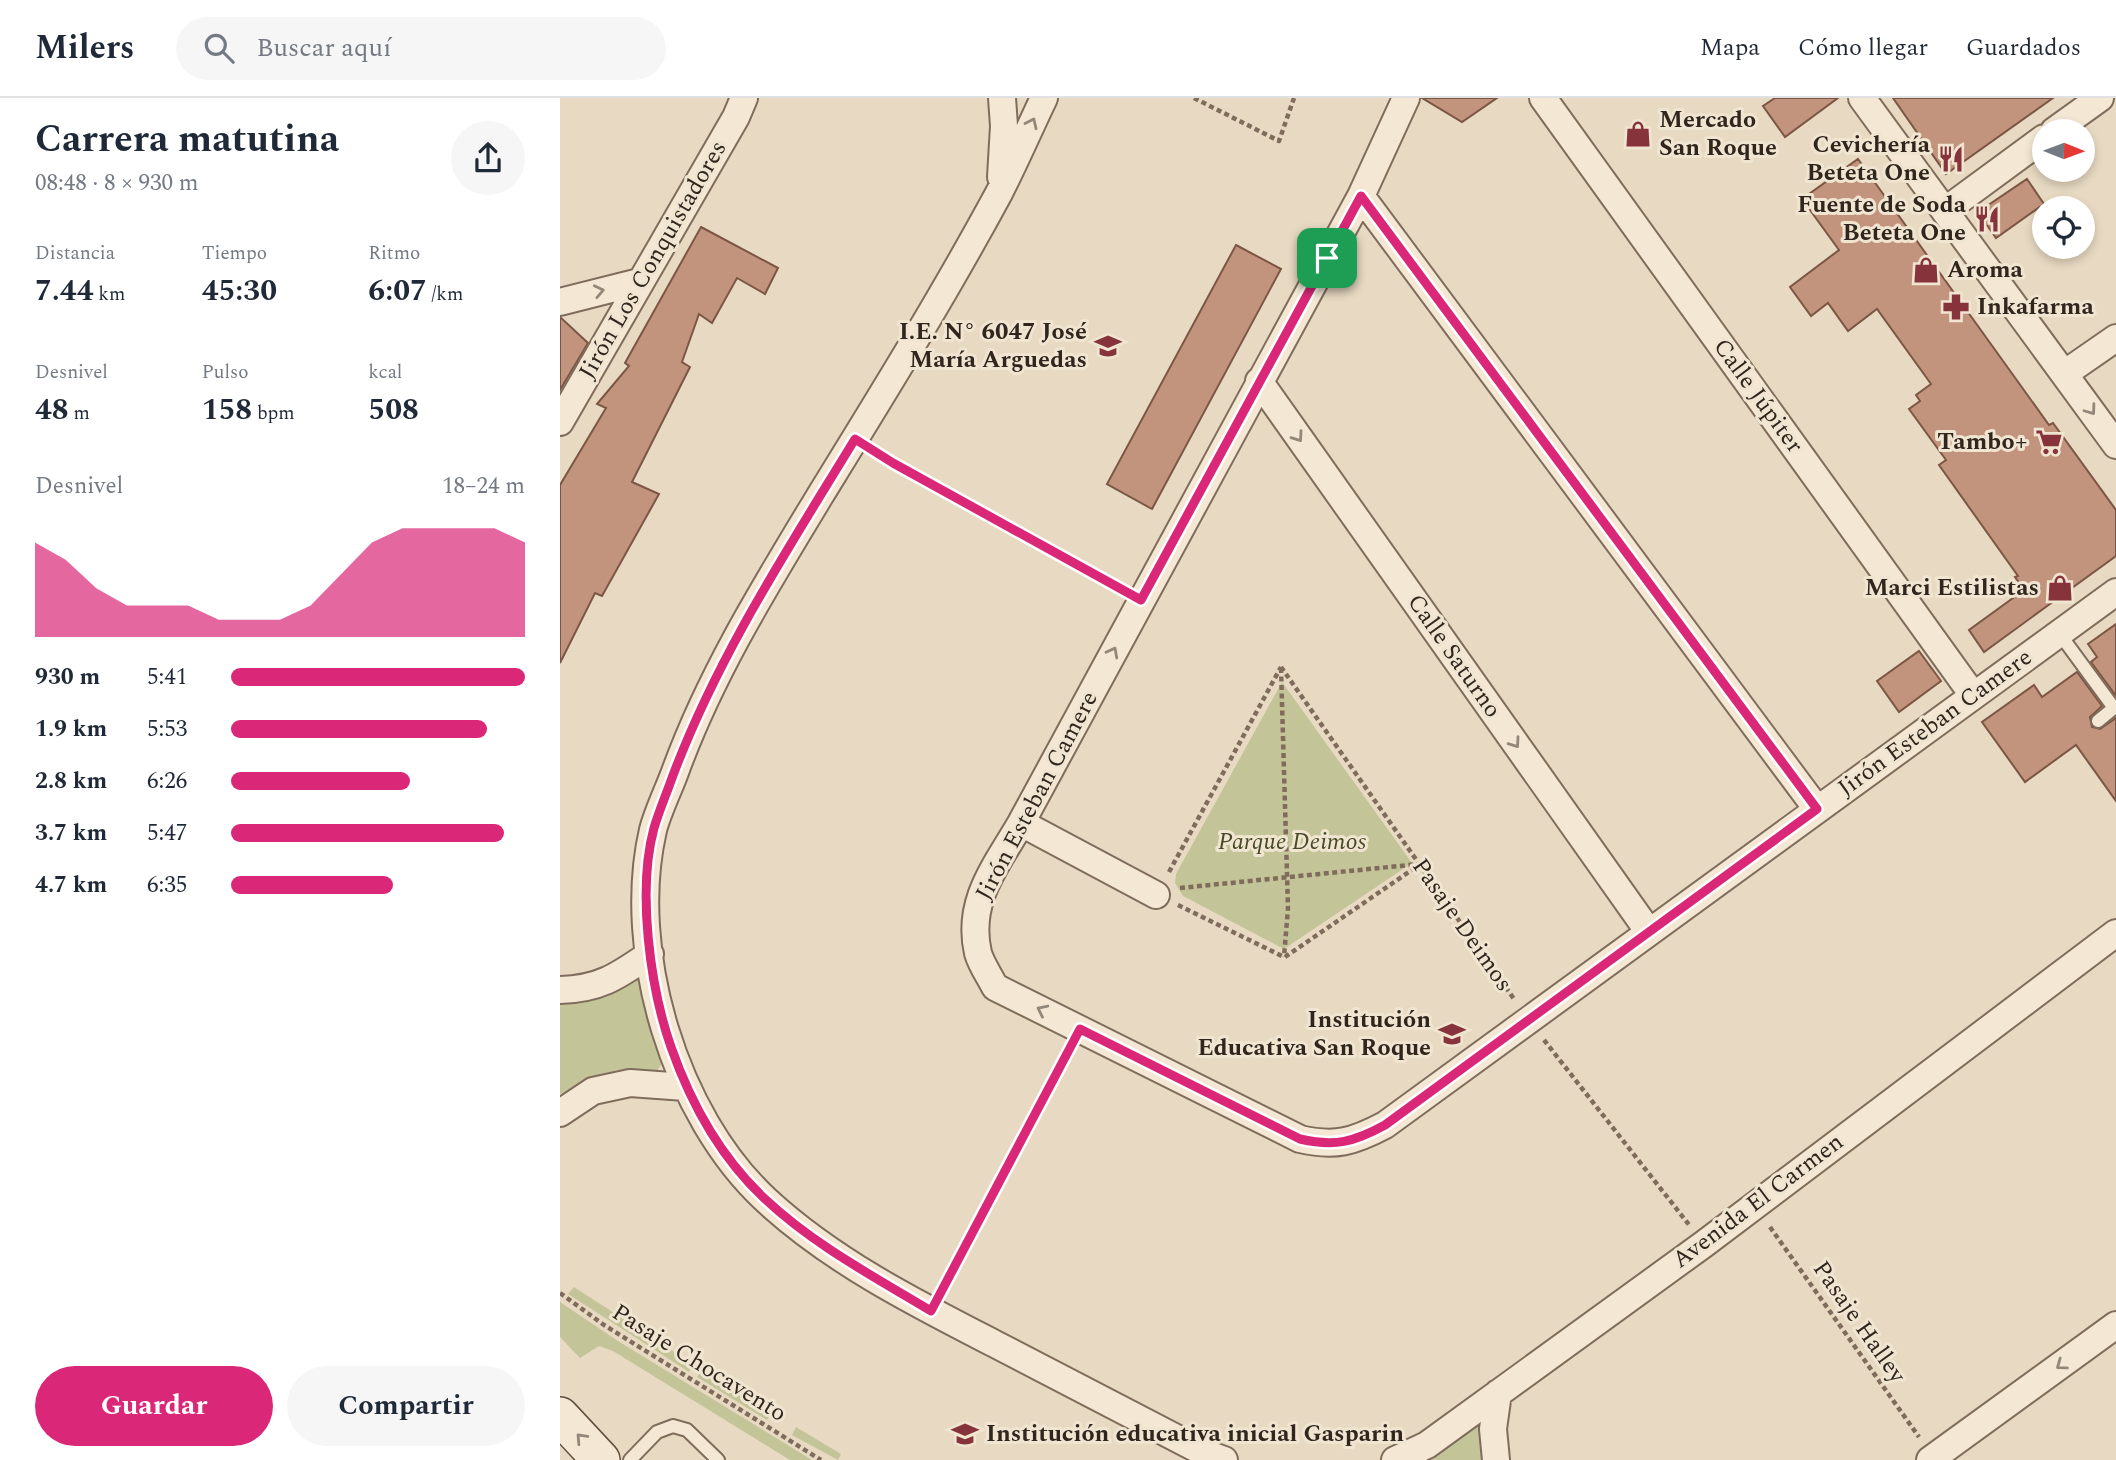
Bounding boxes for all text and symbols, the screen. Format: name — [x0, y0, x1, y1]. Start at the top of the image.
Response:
search box — [176, 17, 666, 80]
text: Milers — [35, 23, 134, 73]
text: Buscar aquí — [256, 28, 391, 68]
icon: search — [200, 29, 238, 67]
text: Mapa — [1700, 30, 1760, 66]
text: Cómo llegar — [1798, 30, 1928, 66]
text: Guardados — [1966, 30, 2081, 66]
place label: Mercado San Roque — [1659, 102, 1777, 166]
text: Carrera matutina — [35, 111, 339, 169]
one-way arrow — [1024, 118, 1038, 130]
shop icon: Mercado San Roque — [1623, 119, 1653, 149]
north arrow — [2032, 119, 2095, 182]
map controls — [2032, 119, 2095, 259]
button: share — [451, 121, 525, 195]
place label: Cevichería Beteta One — [1806, 127, 1931, 191]
street label: Jirón Los Conquistadores — [570, 134, 736, 386]
restaurant icon: Cevichería Beteta One — [1936, 144, 1966, 174]
text: 08:48 · 8 × 930 m — [35, 166, 199, 201]
place label: Fuente de Soda Beteta One — [1797, 187, 1967, 251]
button: locate — [2032, 196, 2095, 259]
restaurant icon: Fuente de Soda Beteta One — [1972, 204, 2002, 234]
pin — [1297, 228, 1357, 288]
text: Distancia — [35, 239, 115, 268]
text: Tiempo — [202, 239, 267, 268]
text: Ritmo — [368, 239, 420, 268]
icon: arrive — [1308, 239, 1346, 277]
place label: Aroma — [1947, 252, 2023, 288]
shop icon: Aroma — [1911, 255, 1941, 285]
text: 7.44 — [35, 268, 94, 314]
text: 45:30 — [202, 268, 277, 314]
text: 6:07 — [368, 268, 427, 314]
text: km — [94, 280, 125, 309]
text: /km — [427, 280, 463, 309]
one-way arrow — [593, 284, 605, 299]
place label: Inkafarma — [1977, 289, 2094, 325]
pharmacy icon: Inkafarma — [1941, 292, 1971, 322]
place label: I.E. N° 6047 José María Arguedas — [899, 314, 1087, 378]
school or university icon: I.E. N° 6047 José María Arguedas — [1093, 331, 1123, 361]
street label: Calle Júpiter — [1704, 331, 1812, 461]
text: Desnivel — [35, 358, 108, 387]
text: Pulso — [202, 358, 249, 387]
text: kcal — [368, 358, 402, 387]
text: 48 — [35, 387, 69, 433]
text: 158 — [202, 387, 252, 433]
text: 508 — [368, 387, 419, 433]
text: m — [69, 399, 90, 428]
text: bpm — [252, 399, 295, 428]
one-way arrow — [2082, 402, 2095, 415]
place label: Tambo+ — [1937, 424, 2028, 460]
supermarket icon: Tambo+ — [2034, 427, 2064, 457]
one-way arrow — [1290, 429, 1303, 442]
text: Desnivel — [35, 469, 123, 504]
text: 18–24 m — [442, 469, 525, 504]
place label: Marci Estilistas — [1865, 570, 2039, 606]
shop icon: Marci Estilistas — [2045, 573, 2075, 603]
street label: Calle Saturno — [1398, 587, 1510, 725]
street label: Jirón Esteban Camere — [1830, 640, 2040, 806]
one-way arrow — [1105, 647, 1118, 659]
text: 930 m — [35, 660, 100, 695]
text: 5:41 — [147, 660, 187, 695]
street label: Jirón Esteban Camere — [966, 685, 1108, 907]
text: 1.9 km — [35, 712, 107, 747]
text: 5:53 — [147, 712, 187, 747]
one-way arrow — [1507, 735, 1519, 748]
text: 2.8 km — [35, 764, 107, 799]
text: 6:26 — [147, 764, 187, 799]
text: 3.7 km — [35, 816, 107, 851]
text: 5:47 — [147, 816, 187, 851]
park label: Parque Deimos — [1218, 824, 1367, 860]
street label: Pasaje Deimos — [1403, 851, 1521, 999]
text: 4.7 km — [35, 868, 107, 903]
text: 6:35 — [147, 868, 187, 903]
place label: Institución Educativa San Roque — [1197, 1002, 1431, 1066]
one-way arrow — [1037, 1005, 1049, 1019]
school or university icon: Institución Educativa San Roque — [1437, 1019, 1467, 1049]
street label: Avenida El Carmen — [1665, 1125, 1851, 1277]
street label: Pasaje Halley — [1803, 1253, 1915, 1392]
street label: Pasaje Chocavento — [605, 1295, 793, 1431]
one-way arrow — [2056, 1357, 2069, 1369]
button: Guardar — [35, 1366, 273, 1446]
button: Compartir — [287, 1366, 525, 1446]
place label: Institución educativa inicial Gasparin — [986, 1416, 1404, 1452]
school or university icon: Institución educativa inicial Gasparin — [950, 1419, 980, 1449]
one-way arrow — [576, 1433, 589, 1446]

